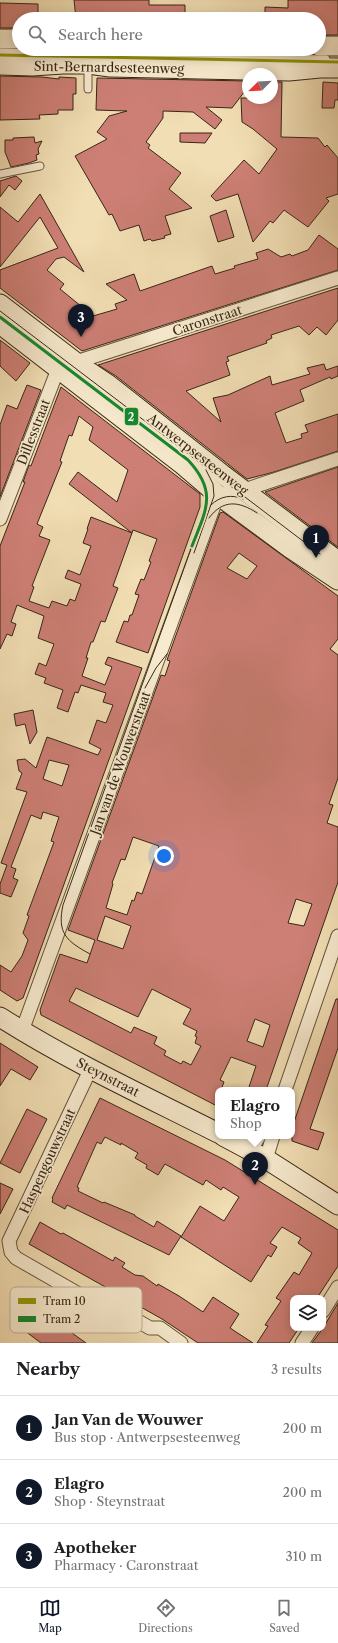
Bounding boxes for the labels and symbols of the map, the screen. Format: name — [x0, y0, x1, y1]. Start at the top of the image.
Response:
street label: Sint-Bernardsesteenweg — [34, 58, 184, 76]
north arrow — [242, 68, 278, 104]
street label: Caronstraat — [170, 301, 244, 339]
pin: 3 — [68, 304, 94, 337]
street label: Dillesstraat — [13, 397, 53, 467]
line badge: 2 — [124, 407, 139, 426]
street label: Antwerpsesteenweg — [144, 409, 252, 498]
text: 2 — [128, 410, 135, 424]
pin: 1 — [303, 525, 329, 558]
street label: Jan van de Wouwerstraat — [86, 689, 154, 839]
your location — [154, 846, 174, 866]
street label: Steynstraat — [74, 1054, 143, 1100]
street label: Haspengouwstraat — [16, 1106, 79, 1216]
pin: 2 — [242, 1152, 268, 1185]
legend — [10, 1287, 142, 1333]
text: Tram 10 — [43, 1294, 86, 1308]
text: Tram 2 — [43, 1312, 80, 1326]

